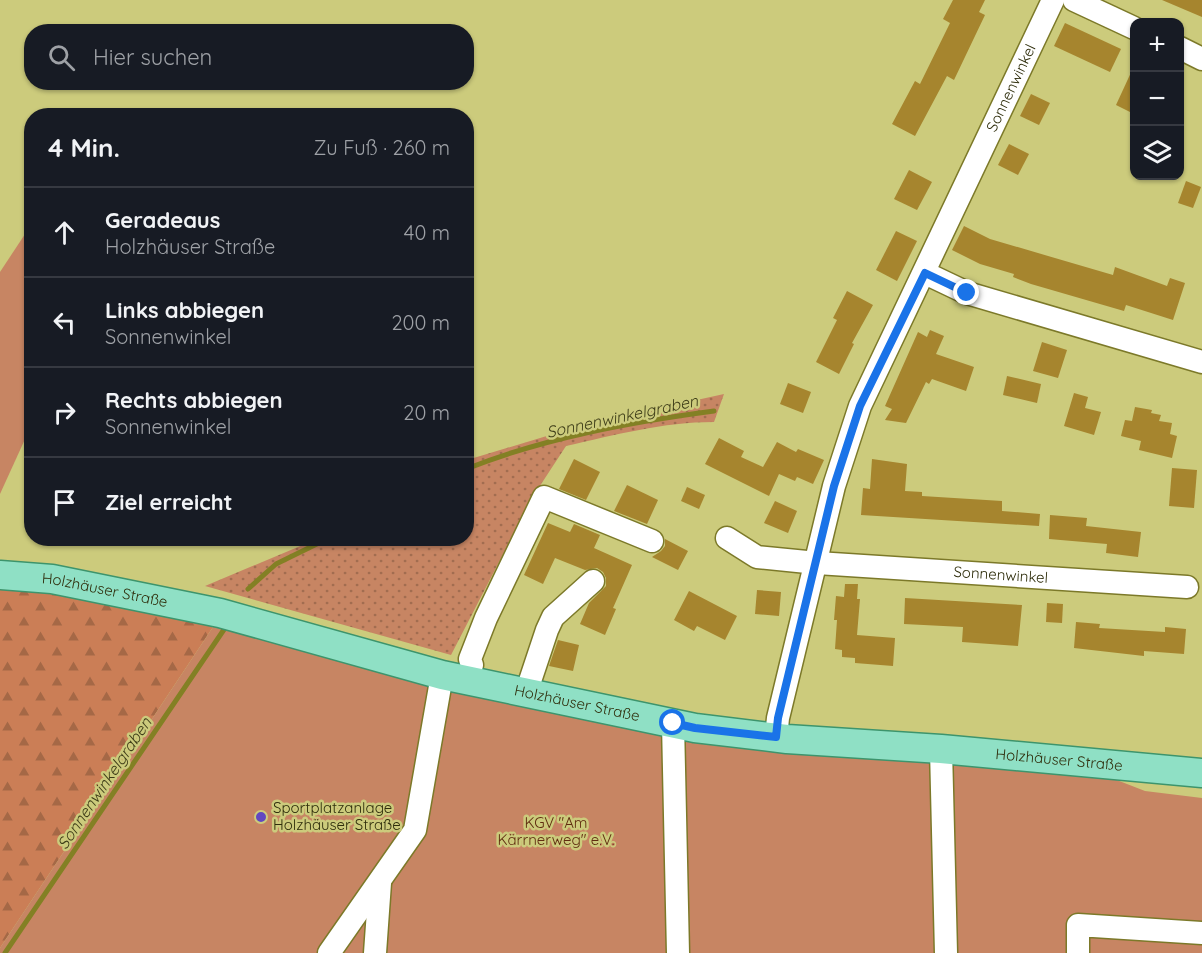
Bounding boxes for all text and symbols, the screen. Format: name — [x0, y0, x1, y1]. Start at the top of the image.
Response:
map controls — [1130, 18, 1184, 180]
button: + — [1130, 18, 1184, 72]
search box — [24, 24, 474, 90]
icon: search — [45, 41, 78, 74]
street label: Sonnenwinkel — [982, 41, 1040, 135]
text: Hier suchen — [93, 43, 212, 71]
button: − — [1130, 72, 1184, 126]
button: layers — [1130, 126, 1184, 180]
text: 4 Min. — [48, 131, 120, 164]
text: Zu Fuß · 260 m — [314, 135, 450, 160]
text: Geradeaus — [105, 206, 220, 234]
icon: ahead — [48, 216, 81, 249]
text: 40 m — [404, 220, 450, 245]
text: Holzhäuser Straße — [105, 234, 275, 259]
route end — [953, 279, 979, 305]
text: Links abbiegen — [105, 296, 264, 324]
icon: left — [48, 306, 81, 339]
text: 200 m — [391, 310, 450, 335]
text: Sonnenwinkel — [105, 324, 231, 349]
text: Rechts abbiegen — [105, 386, 283, 414]
water label: Sonnenwinkelgraben — [544, 390, 700, 442]
icon: right — [48, 396, 81, 429]
text: 20 m — [403, 400, 450, 425]
text: Sonnenwinkel — [105, 414, 231, 439]
icon: arrive — [48, 486, 81, 519]
text: Ziel erreicht — [105, 488, 233, 516]
street label: Sonnenwinkel — [953, 562, 1049, 587]
street label: Holzhäuser Straße — [41, 568, 169, 611]
street label: Holzhäuser Straße — [513, 680, 642, 725]
route start — [659, 709, 685, 735]
water label: Sonnenwinkelgraben — [52, 713, 156, 853]
street label: Holzhäuser Straße — [995, 744, 1124, 775]
place label: Sportplatzanlage Holzhäuser Straße — [273, 798, 401, 834]
marker: Sportplatzanlage Holzhäuser Straße — [254, 810, 268, 824]
park label: KGV "Am Kärrnerweg" e.V. — [497, 813, 615, 849]

